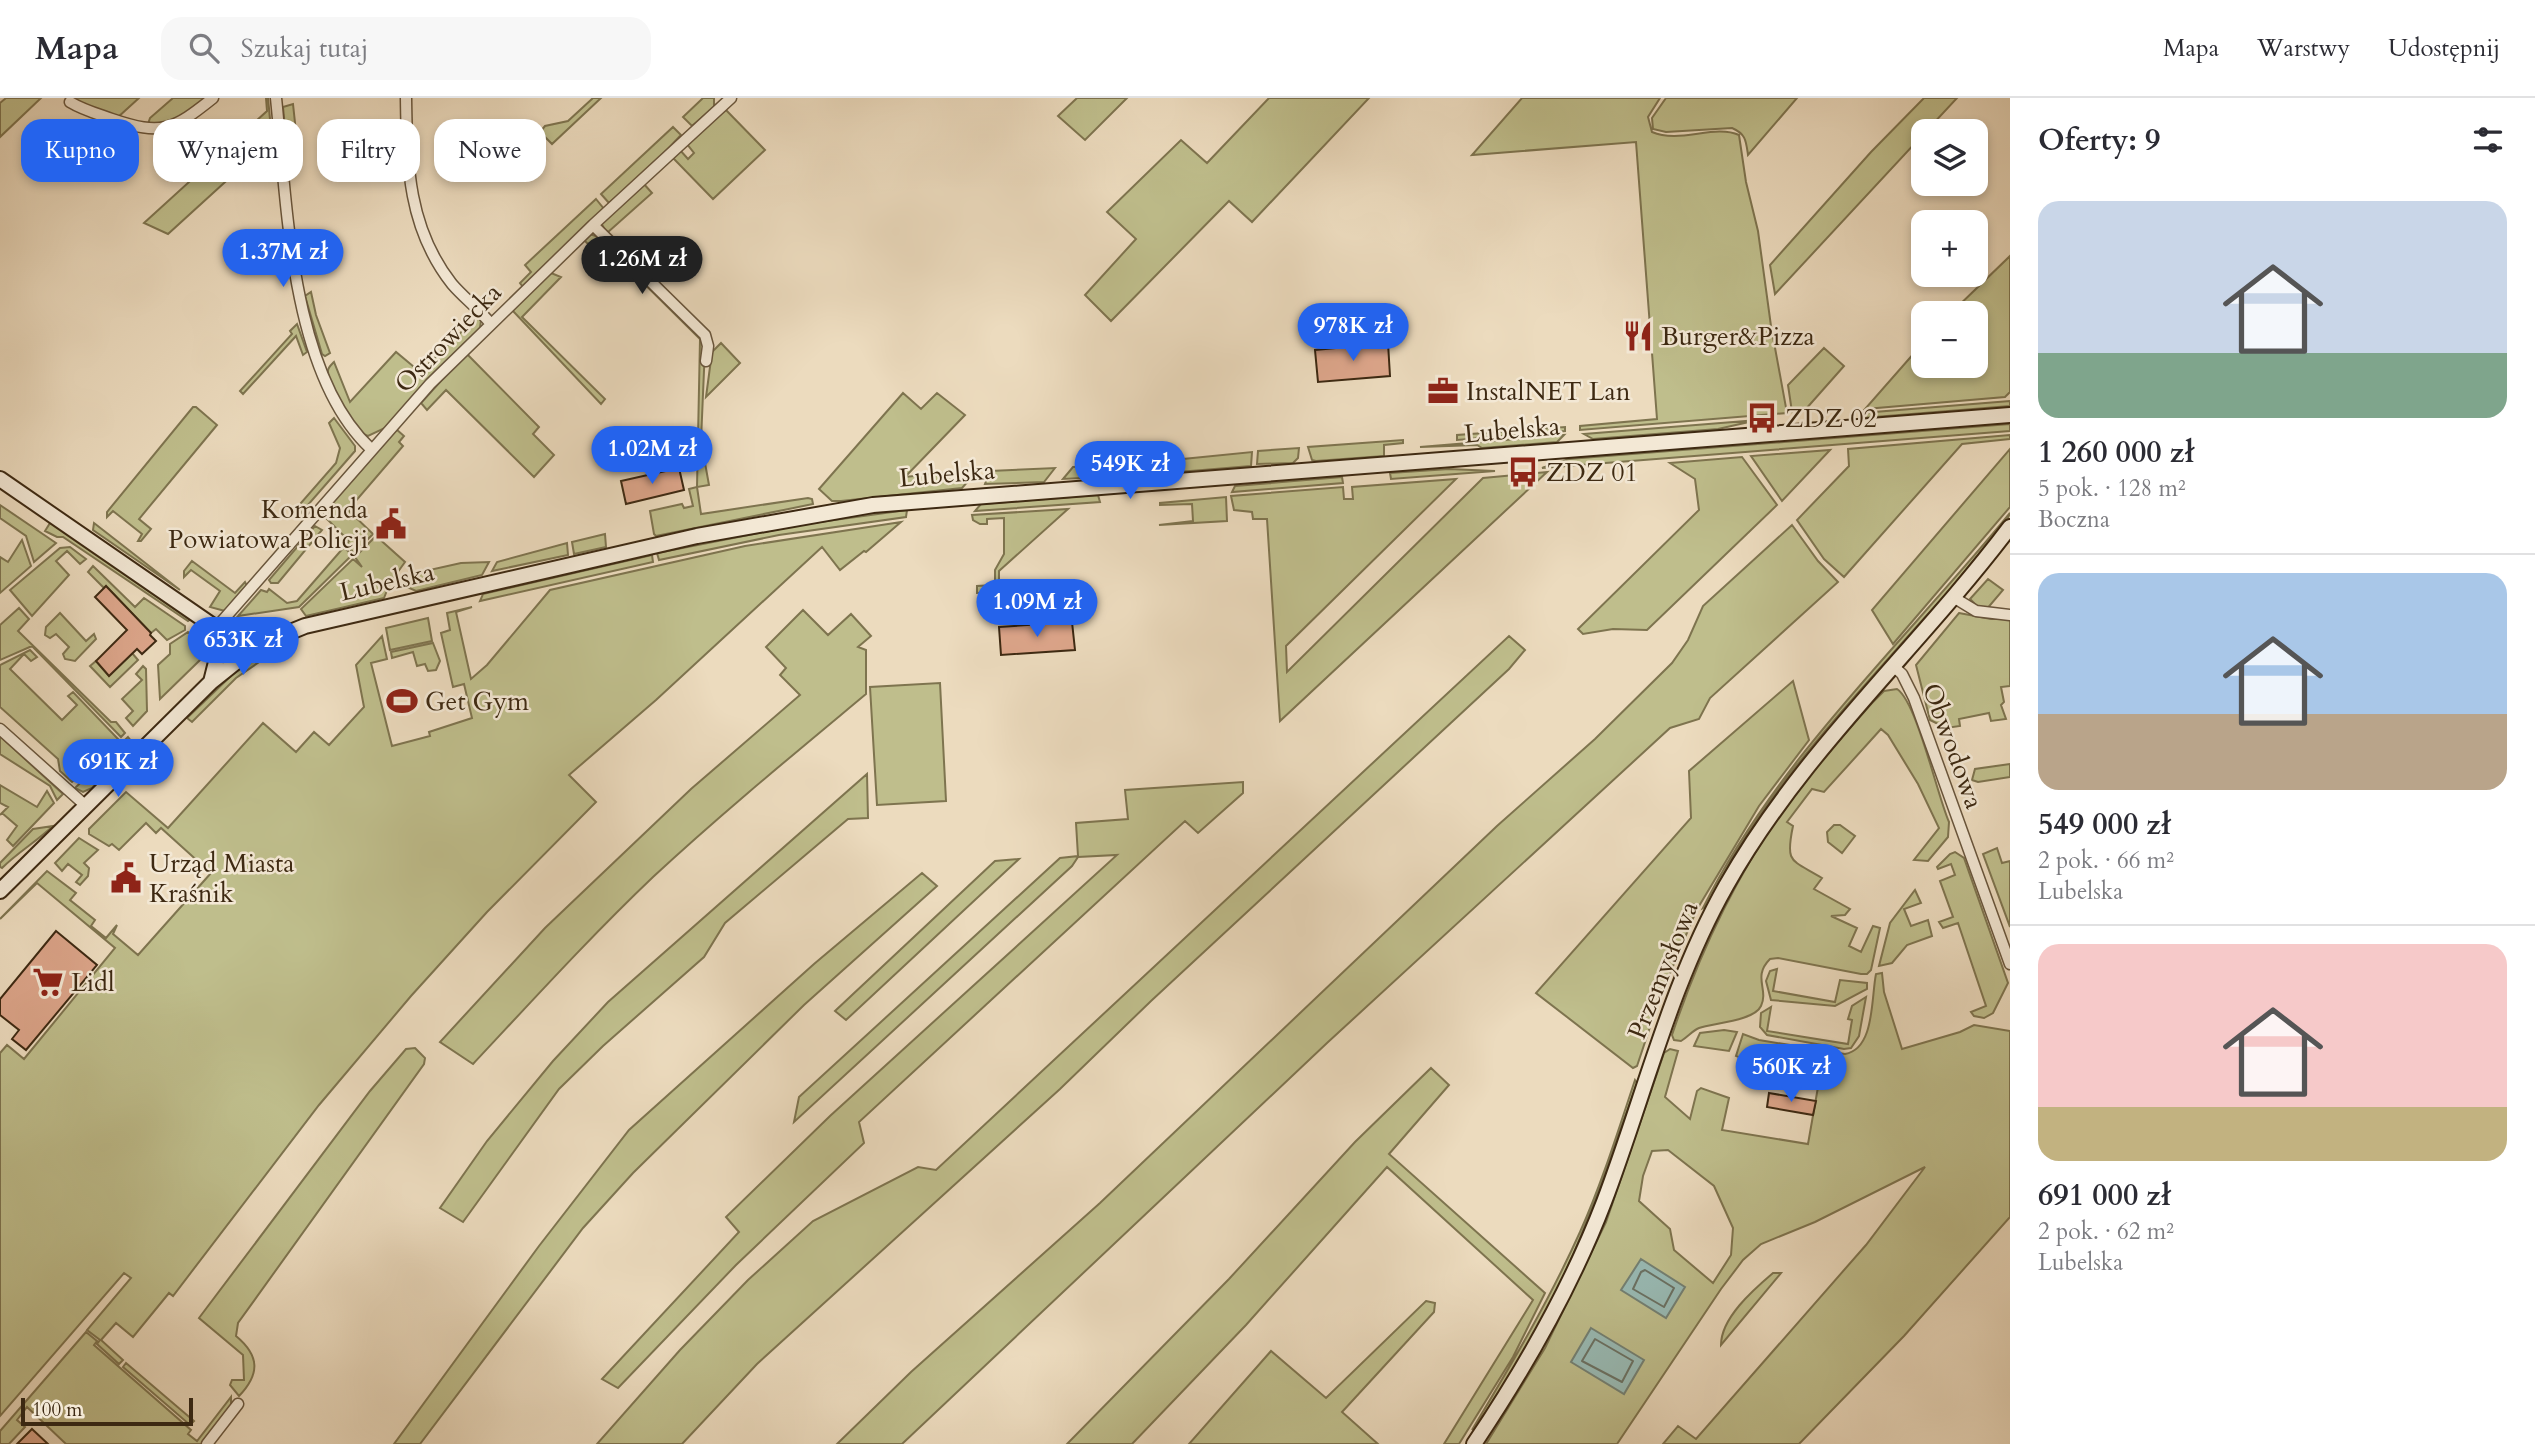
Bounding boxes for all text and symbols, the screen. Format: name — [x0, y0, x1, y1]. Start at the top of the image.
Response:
search box — [161, 17, 651, 80]
text: Mapa — [35, 26, 119, 71]
icon: search — [185, 29, 223, 67]
text: Szukaj tutaj — [241, 31, 368, 66]
text: Mapa — [2163, 32, 2219, 65]
text: Warstwy — [2257, 32, 2350, 65]
text: Udostępnij — [2388, 32, 2500, 65]
chip: Kupno — [21, 119, 139, 182]
chip: Wynajem — [153, 119, 303, 182]
chip: Filtry — [317, 119, 420, 182]
chip: Nowe — [434, 119, 546, 182]
map controls — [1911, 119, 1988, 378]
button: layers — [1911, 119, 1988, 196]
text: Oferty: 9 — [2038, 120, 2160, 161]
icon: filters — [2469, 121, 2507, 159]
button: + — [1911, 210, 1988, 287]
pin: 1.37M zł — [211, 230, 355, 289]
text: 1.37M zł — [238, 236, 328, 267]
pin: 1.26M zł — [570, 236, 714, 296]
text: 1.26M zł — [597, 243, 687, 274]
icon: home — [2210, 246, 2336, 372]
street label: Ostrowiecka — [387, 276, 509, 400]
button: − — [1911, 301, 1988, 378]
pin: 978K zł — [1288, 303, 1418, 363]
text: 978K zł — [1314, 310, 1392, 341]
restaurant icon: Burger&Pizza — [1621, 319, 1655, 353]
place label: Burger&Pizza — [1661, 319, 1815, 354]
office icon: InstalNET Lan — [1426, 374, 1460, 408]
place label: InstalNET Lan — [1466, 374, 1631, 409]
bus stop icon: ZDZ 02 — [1745, 401, 1779, 435]
place label: ZDZ 02 — [1785, 401, 1877, 436]
street label: Lubelska — [1463, 408, 1561, 452]
pin: 1.02M zł — [580, 426, 724, 486]
text: 1 260 000 zł — [2038, 432, 2194, 473]
text: 1.02M zł — [607, 433, 697, 464]
pin: 549K zł — [1065, 442, 1195, 501]
text: 549K zł — [1091, 448, 1169, 479]
street label: Lubelska — [898, 452, 996, 496]
bus stop icon: ZDZ 01 — [1506, 455, 1540, 489]
place label: ZDZ 01 — [1546, 455, 1638, 490]
text: 5 pok. · 128 m² — [2038, 473, 2186, 504]
place label: Komenda Powiatowa Policji — [168, 492, 368, 557]
text: Boczna — [2038, 504, 2110, 535]
public building icon: Komenda Powiatowa Policji — [374, 507, 408, 541]
street label: Lubelska — [336, 554, 438, 610]
pin: 1.09M zł — [965, 580, 1109, 639]
text: 1.09M zł — [992, 586, 1082, 617]
pin: 653K zł — [178, 618, 308, 677]
icon: home — [2210, 618, 2336, 744]
text: 653K zł — [204, 624, 282, 655]
street label: Obwodowa — [1914, 678, 1992, 814]
sports icon: Get Gym — [385, 684, 419, 718]
place label: Get Gym — [425, 684, 529, 719]
pin: 691K zł — [53, 740, 183, 799]
text: 691K zł — [79, 746, 157, 777]
text: 549 000 zł — [2038, 804, 2171, 845]
text: 2 pok. · 66 m² — [2038, 845, 2174, 876]
place label: Urząd Miasta Kraśnik — [149, 846, 294, 911]
public building icon: Urząd Miasta Kraśnik — [109, 861, 143, 895]
text: Lubelska — [2038, 876, 2123, 907]
street label: Przemysłowa — [1619, 896, 1707, 1044]
supermarket icon: Lidl — [31, 965, 65, 999]
place label: Lidl — [71, 965, 115, 1000]
icon: home — [2210, 989, 2336, 1115]
pin: 560K zł — [1726, 1044, 1856, 1104]
text: 560K zł — [1752, 1051, 1830, 1082]
text: 691 000 zł — [2038, 1175, 2171, 1216]
text: 2 pok. · 62 m² — [2038, 1216, 2174, 1247]
text: Lubelska — [2038, 1247, 2123, 1278]
scale bar — [21, 1395, 192, 1427]
text: 100 m — [32, 1397, 82, 1423]

